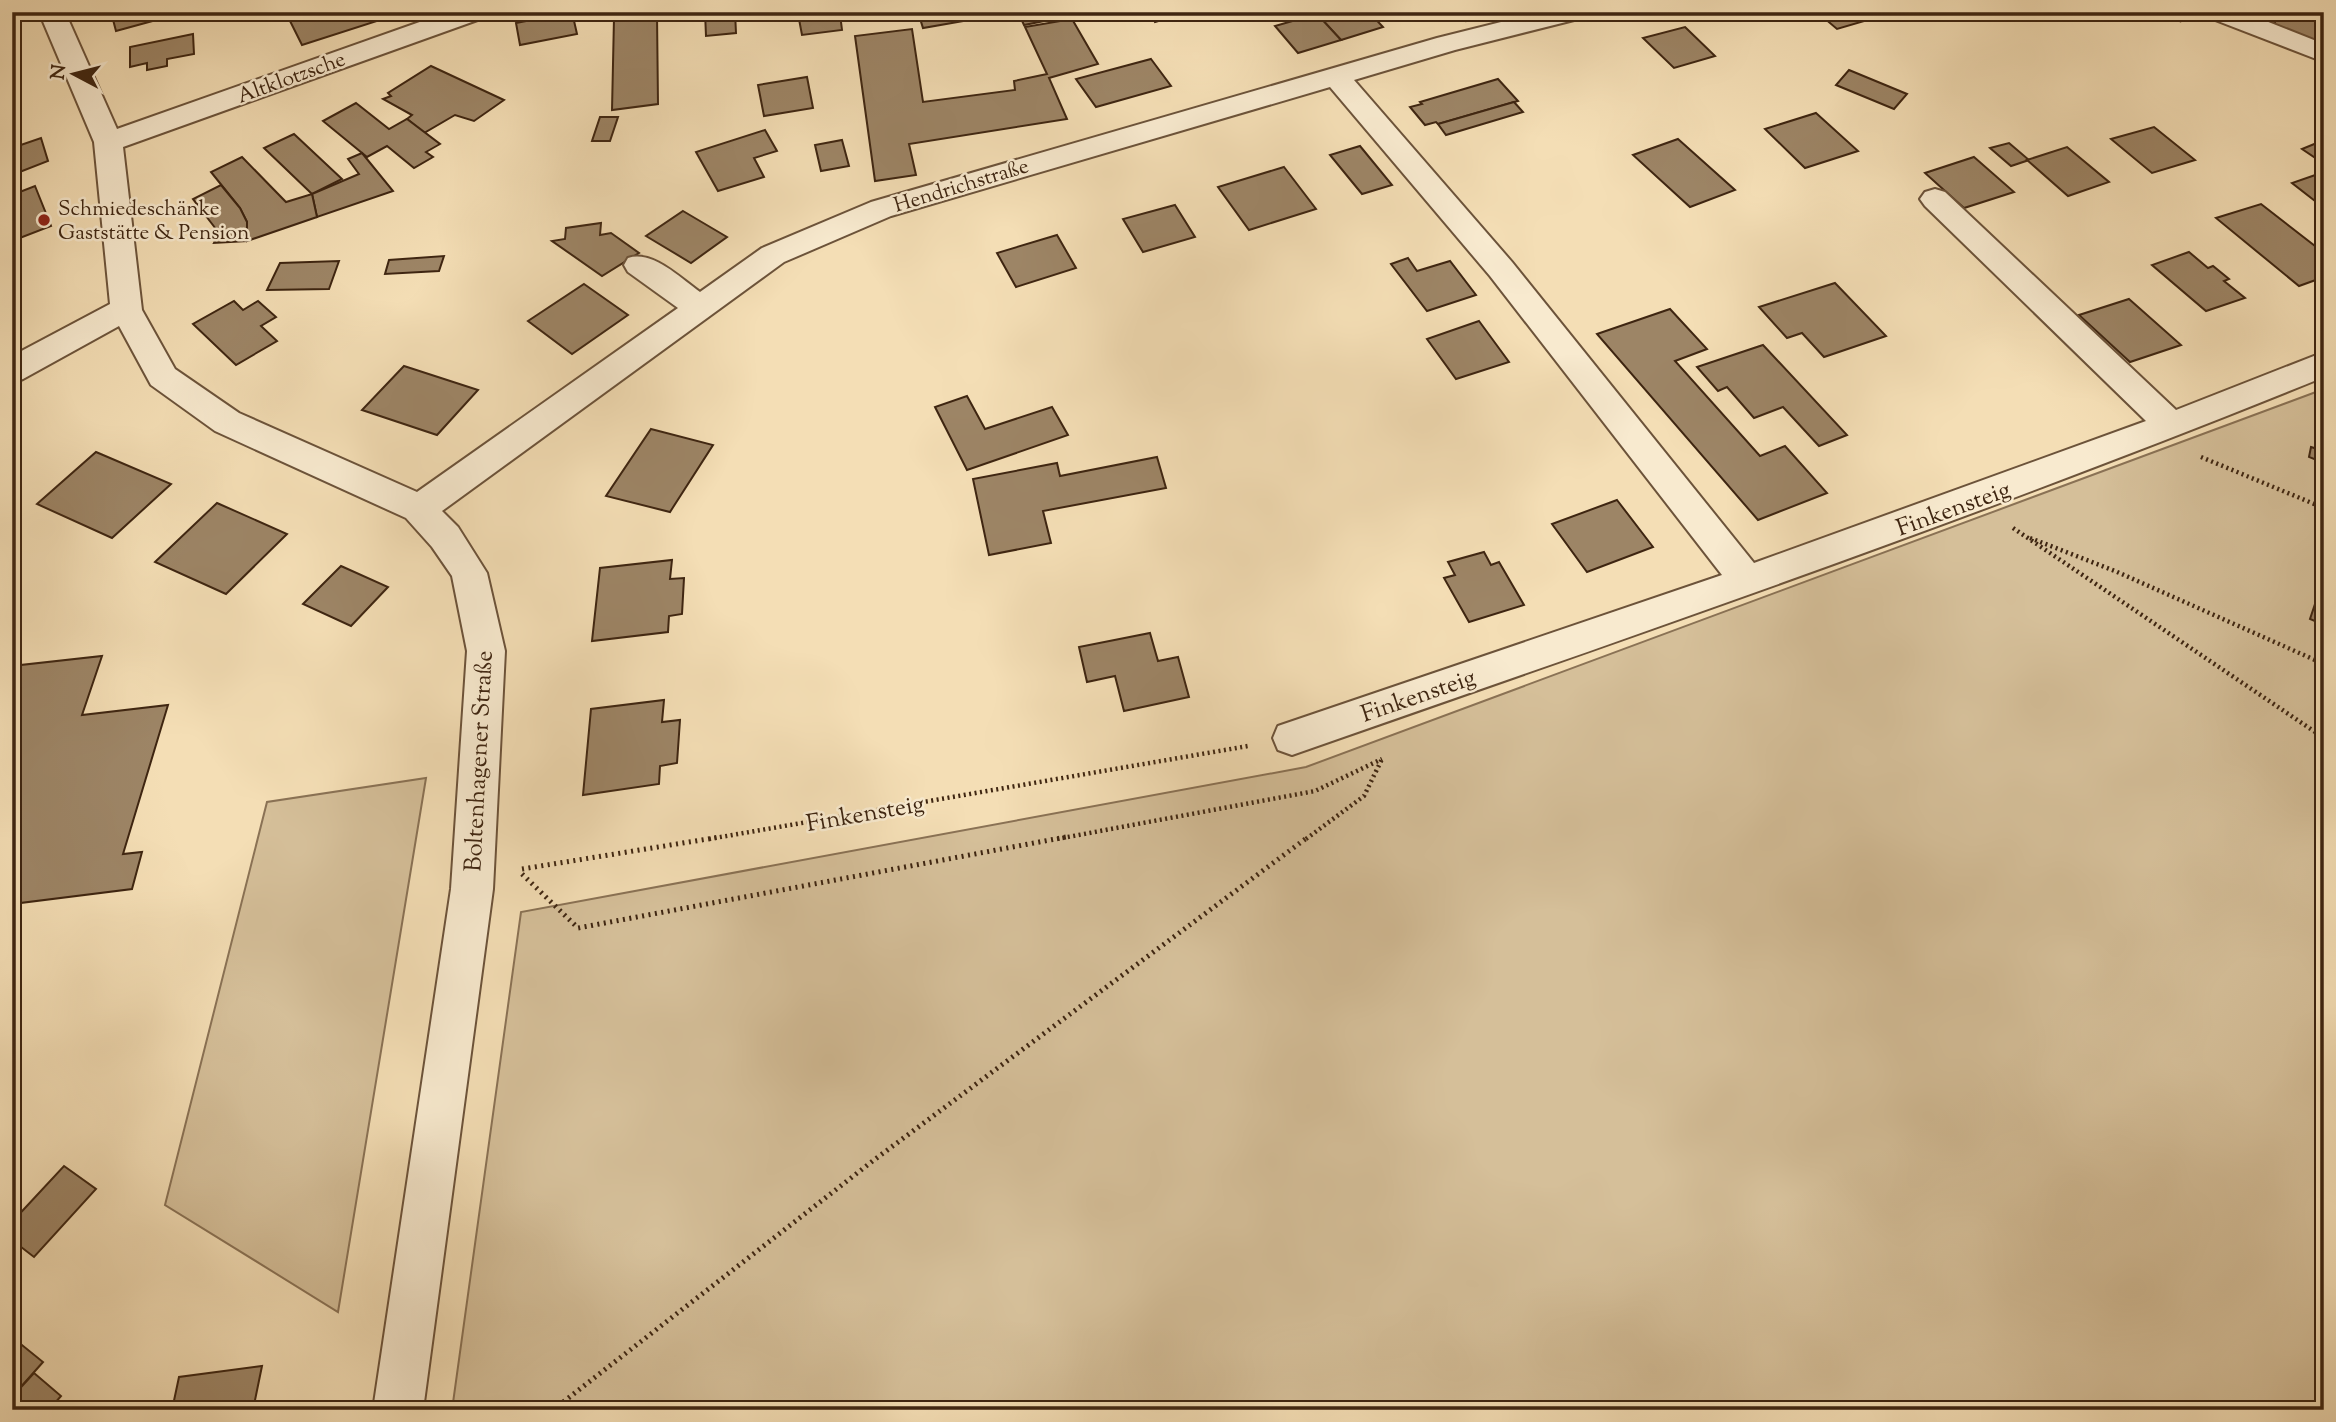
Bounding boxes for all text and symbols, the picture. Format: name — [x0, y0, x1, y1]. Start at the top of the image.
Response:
north arrow — [38, 38, 108, 108]
street label: Altklotzsche — [233, 45, 350, 112]
text: N — [45, 63, 74, 81]
street label: Hendrichstraße — [890, 152, 1033, 222]
place label: Schmiedeschänke Gaststätte & Pension — [58, 195, 249, 249]
marker: Schmiedeschänke Gaststätte & Pension — [36, 212, 52, 228]
street label: Finkensteig — [1892, 473, 2016, 546]
street label: Boltenhagener Straße — [457, 650, 503, 873]
street label: Finkensteig — [1357, 661, 1481, 732]
street label: Finkensteig — [804, 788, 927, 842]

